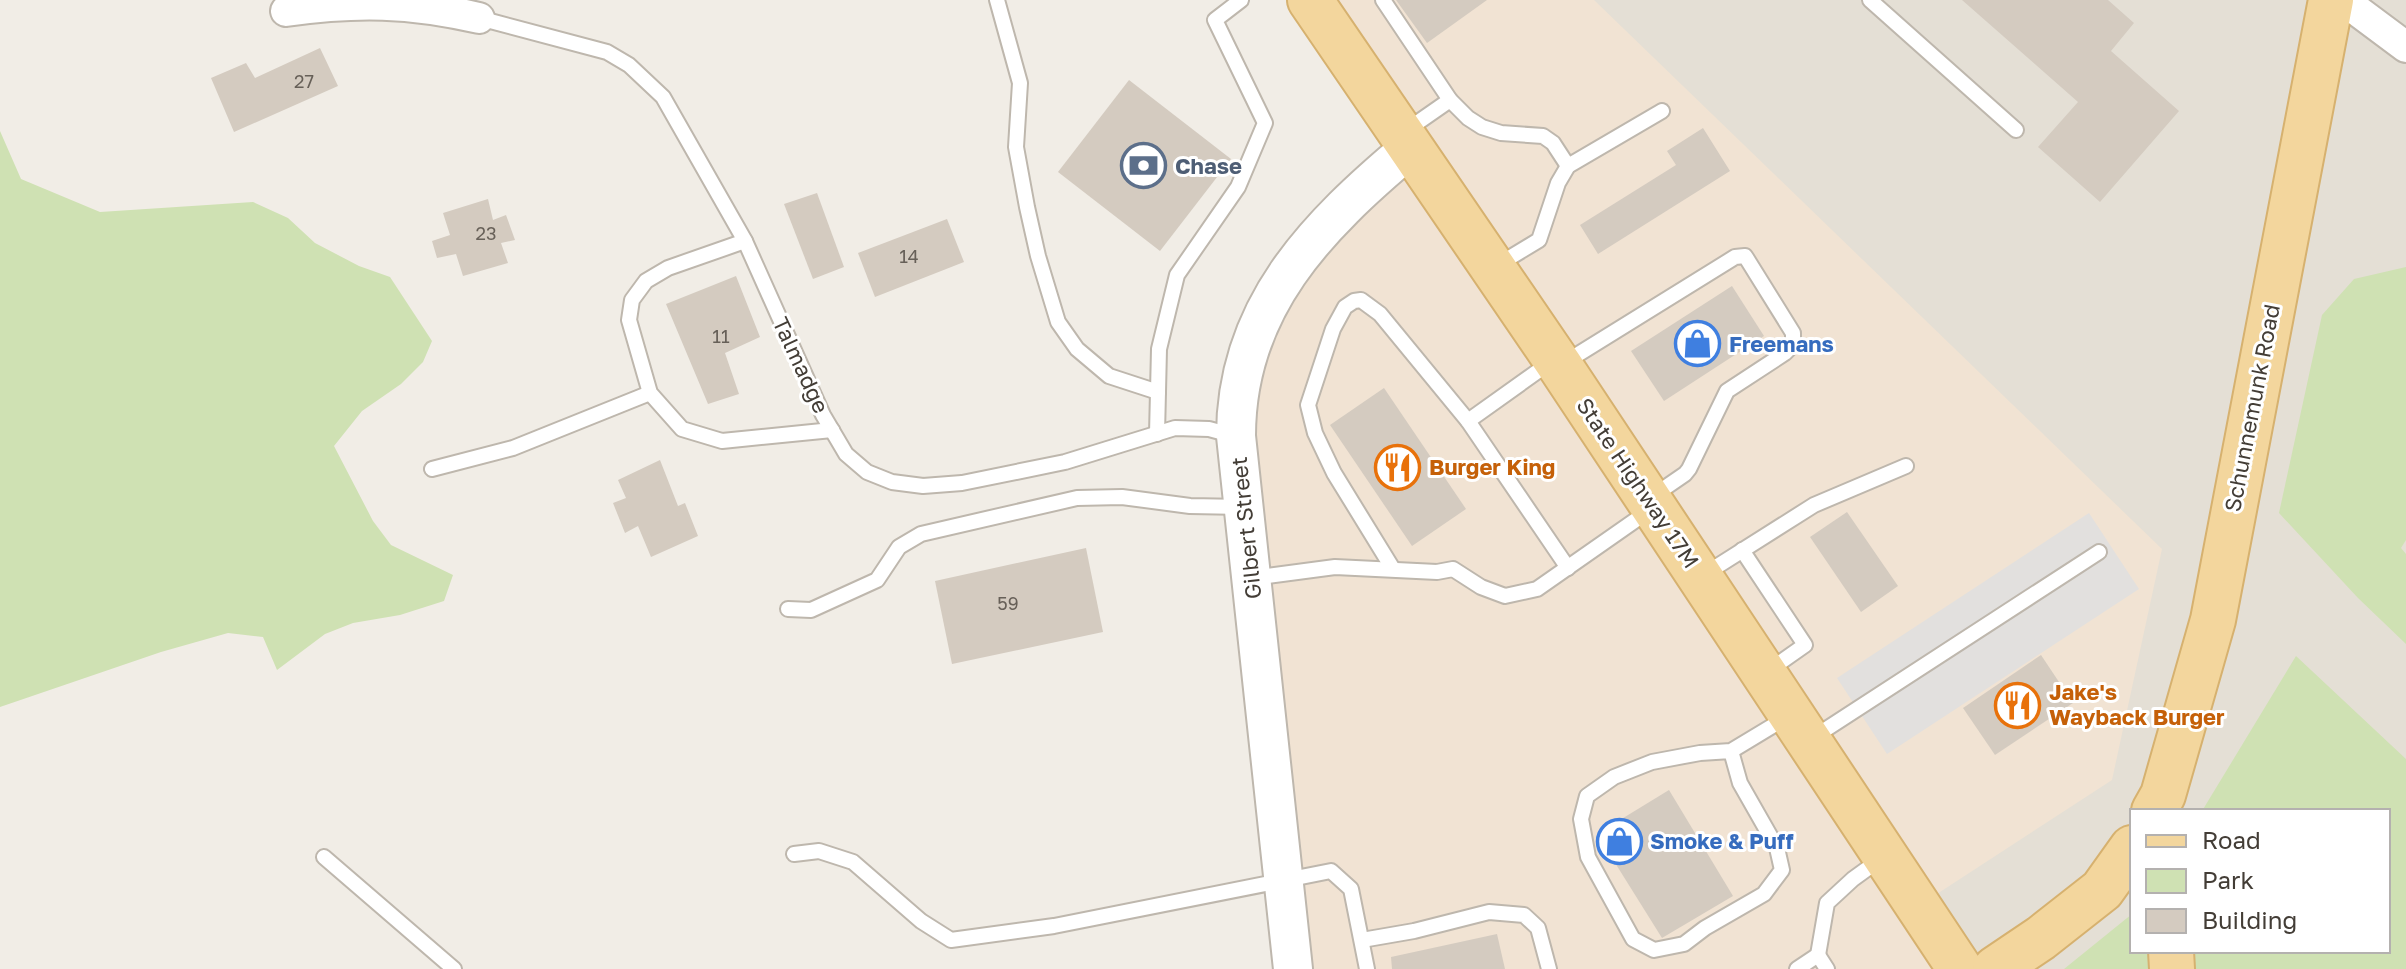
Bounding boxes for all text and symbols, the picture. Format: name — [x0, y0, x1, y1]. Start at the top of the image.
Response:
house number: 27 — [294, 70, 314, 92]
bank icon: Chase — [1120, 142, 1168, 190]
place label: Chase — [1175, 152, 1242, 179]
house number: 23 — [476, 222, 496, 244]
house number: 14 — [899, 245, 919, 267]
street label: Schunnemunk Road — [2218, 302, 2285, 514]
street label: Talmadge — [767, 312, 835, 417]
shop icon: Freemans — [1674, 320, 1722, 368]
house number: 11 — [712, 325, 730, 347]
place label: Freemans — [1729, 330, 1834, 357]
street label: State Highway 17M — [1571, 392, 1705, 573]
restaurant icon: Burger King — [1374, 443, 1422, 491]
place label: Burger King — [1429, 453, 1555, 480]
street label: Gilbert Street — [1225, 455, 1266, 601]
house number: 59 — [997, 592, 1019, 614]
place label: Jake's Wayback Burger — [2049, 678, 2225, 730]
restaurant icon: Jake's Wayback Burger — [1994, 681, 2042, 729]
legend — [2130, 809, 2390, 953]
shop icon: Smoke & Puff — [1595, 817, 1643, 865]
text: Road — [2202, 825, 2261, 854]
place label: Smoke & Puff — [1650, 827, 1793, 854]
text: Park — [2202, 865, 2254, 894]
text: Building — [2202, 905, 2297, 934]

